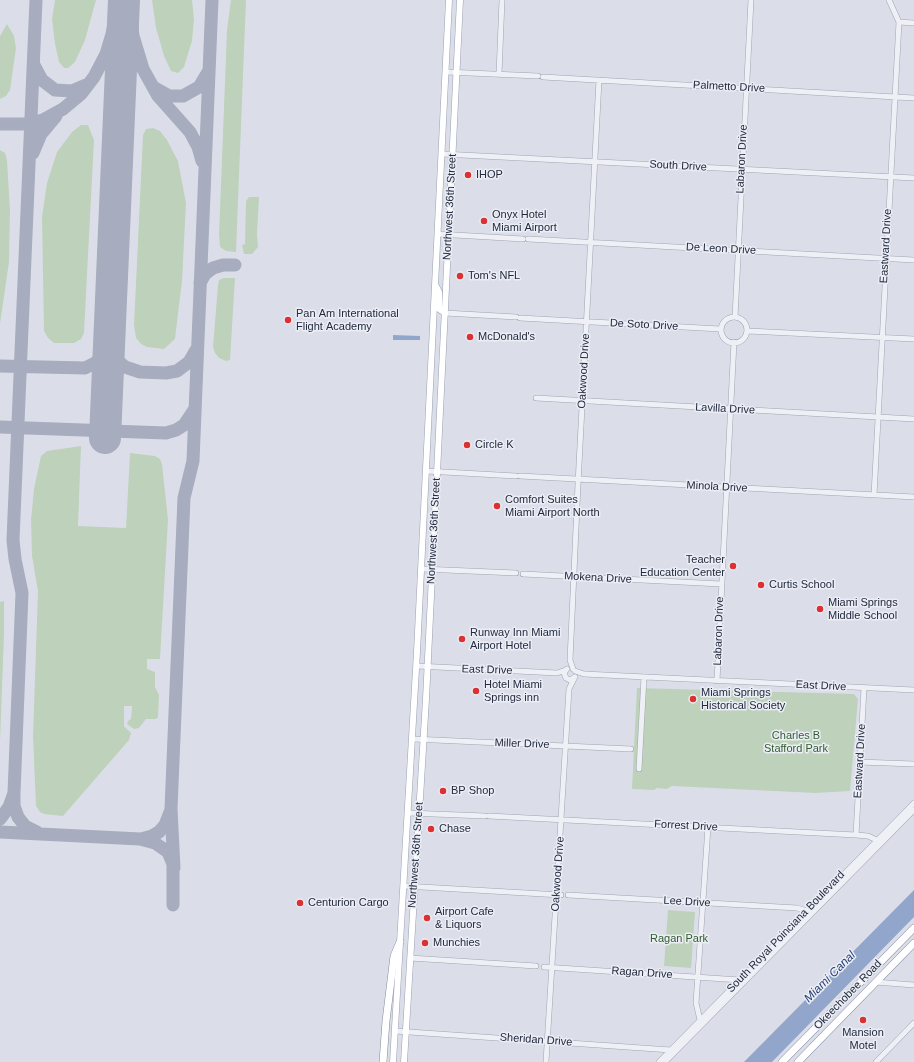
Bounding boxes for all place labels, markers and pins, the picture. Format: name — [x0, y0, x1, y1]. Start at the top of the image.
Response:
place label: IHOP — [476, 168, 503, 182]
marker: IHOP — [463, 170, 473, 180]
place label: Onyx Hotel Miami Airport — [492, 208, 557, 234]
marker: Onyx Hotel Miami Airport — [479, 216, 489, 226]
place label: Tom's NFL — [468, 269, 520, 283]
marker: Tom's NFL — [455, 271, 465, 281]
place label: Pan Am International Flight Academy — [296, 307, 399, 333]
marker: Pan Am International Flight Academy — [283, 315, 293, 325]
place label: McDonald's — [478, 330, 535, 344]
marker: McDonald's — [465, 332, 475, 342]
place label: Circle K — [475, 438, 514, 452]
marker: Circle K — [462, 440, 472, 450]
place label: Comfort Suites Miami Airport North — [505, 493, 600, 519]
marker: Comfort Suites Miami Airport North — [492, 501, 502, 511]
place label: Teacher Education Center — [640, 553, 725, 579]
marker: Teacher Education Center — [728, 561, 738, 571]
place label: Curtis School — [769, 578, 834, 592]
marker: Curtis School — [756, 580, 766, 590]
place label: Miami Springs Middle School — [828, 596, 898, 622]
marker: Miami Springs Middle School — [815, 604, 825, 614]
place label: Runway Inn Miami Airport Hotel — [470, 626, 560, 652]
marker: Runway Inn Miami Airport Hotel — [457, 634, 467, 644]
place label: Hotel Miami Springs inn — [484, 678, 542, 704]
marker: Hotel Miami Springs inn — [471, 686, 481, 696]
place label: Miami Springs Historical Society — [701, 686, 785, 712]
marker: Miami Springs Historical Society — [688, 694, 698, 704]
place label: BP Shop — [451, 784, 494, 798]
marker: BP Shop — [438, 786, 448, 796]
place label: Chase — [439, 822, 471, 836]
marker: Chase — [426, 824, 436, 834]
place label: Centurion Cargo — [308, 896, 389, 910]
marker: Centurion Cargo — [295, 898, 305, 908]
place label: Airport Cafe & Liquors — [435, 905, 494, 931]
marker: Airport Cafe & Liquors — [422, 913, 432, 923]
place label: Munchies — [433, 936, 480, 950]
marker: Munchies — [420, 938, 430, 948]
marker: Mansion Motel — [858, 1015, 868, 1025]
place label: Mansion Motel — [842, 1026, 884, 1052]

